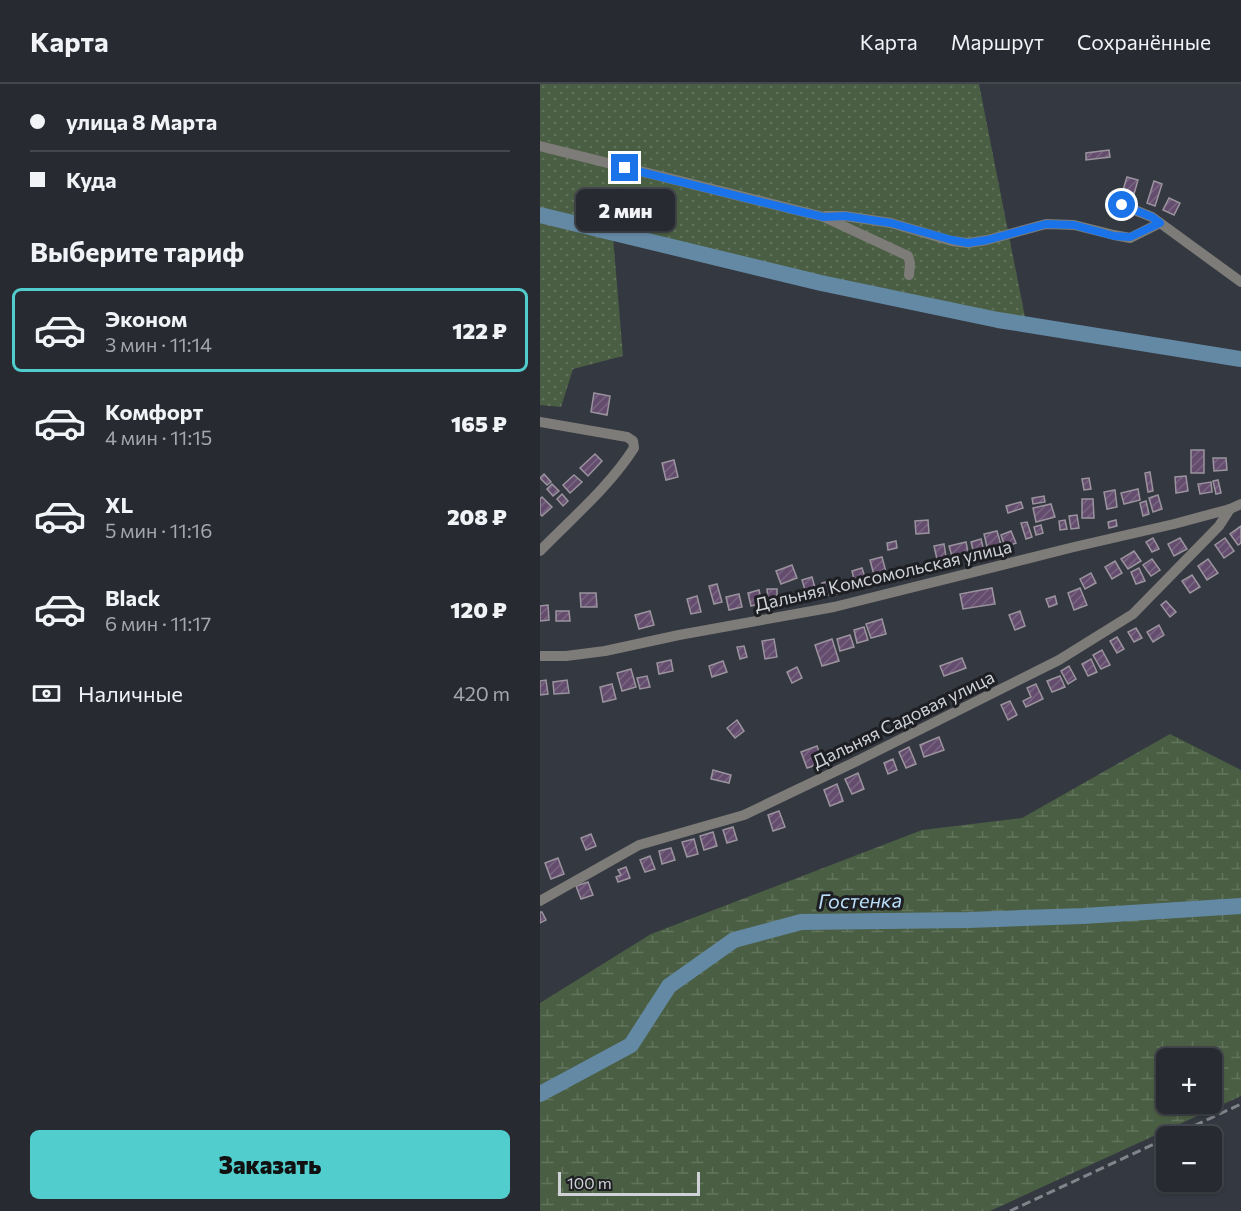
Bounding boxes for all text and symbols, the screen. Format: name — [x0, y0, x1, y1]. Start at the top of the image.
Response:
text: Карта — [30, 24, 109, 58]
text: Карта — [860, 29, 918, 54]
text: Маршрут — [951, 29, 1044, 54]
text: Сохранённые — [1077, 29, 1211, 54]
text: улица 8 Марта — [66, 108, 217, 135]
route end — [611, 154, 638, 181]
text: Куда — [66, 166, 116, 193]
callout: 2 мин — [576, 189, 674, 231]
route start — [1108, 191, 1135, 218]
text: 2 мин — [599, 198, 652, 222]
text: Выберите тариф — [30, 235, 244, 268]
icon: car — [33, 303, 87, 357]
text: Эконом — [105, 305, 187, 332]
text: 122 ₽ — [452, 317, 507, 344]
text: 3 мин · 11:14 — [105, 332, 212, 356]
icon: car — [33, 396, 87, 450]
text: Комфорт — [105, 398, 203, 425]
text: 165 ₽ — [451, 410, 507, 437]
text: 4 мин · 11:15 — [105, 425, 212, 449]
icon: car — [33, 489, 87, 543]
text: XL — [105, 491, 133, 518]
text: 208 ₽ — [447, 503, 507, 530]
text: 5 мин · 11:16 — [105, 518, 212, 542]
street label: Дальняя Комсомольская улица — [752, 535, 1014, 615]
icon: car — [33, 582, 87, 636]
text: Black — [105, 584, 160, 611]
text: 120 ₽ — [450, 596, 507, 623]
text: 6 мин · 11:17 — [105, 611, 211, 635]
street label: Дальняя Садовая улица — [808, 665, 998, 773]
icon: cash — [30, 677, 63, 710]
text: Наличные — [78, 680, 183, 707]
text: 420 m — [453, 681, 510, 705]
water label: Гостенка — [818, 887, 902, 913]
map controls — [1156, 1048, 1222, 1192]
button: + — [1156, 1048, 1222, 1114]
button: − — [1156, 1126, 1222, 1192]
button: Заказать — [30, 1130, 510, 1199]
scale bar — [558, 1169, 700, 1196]
text: 100 m — [567, 1173, 612, 1192]

